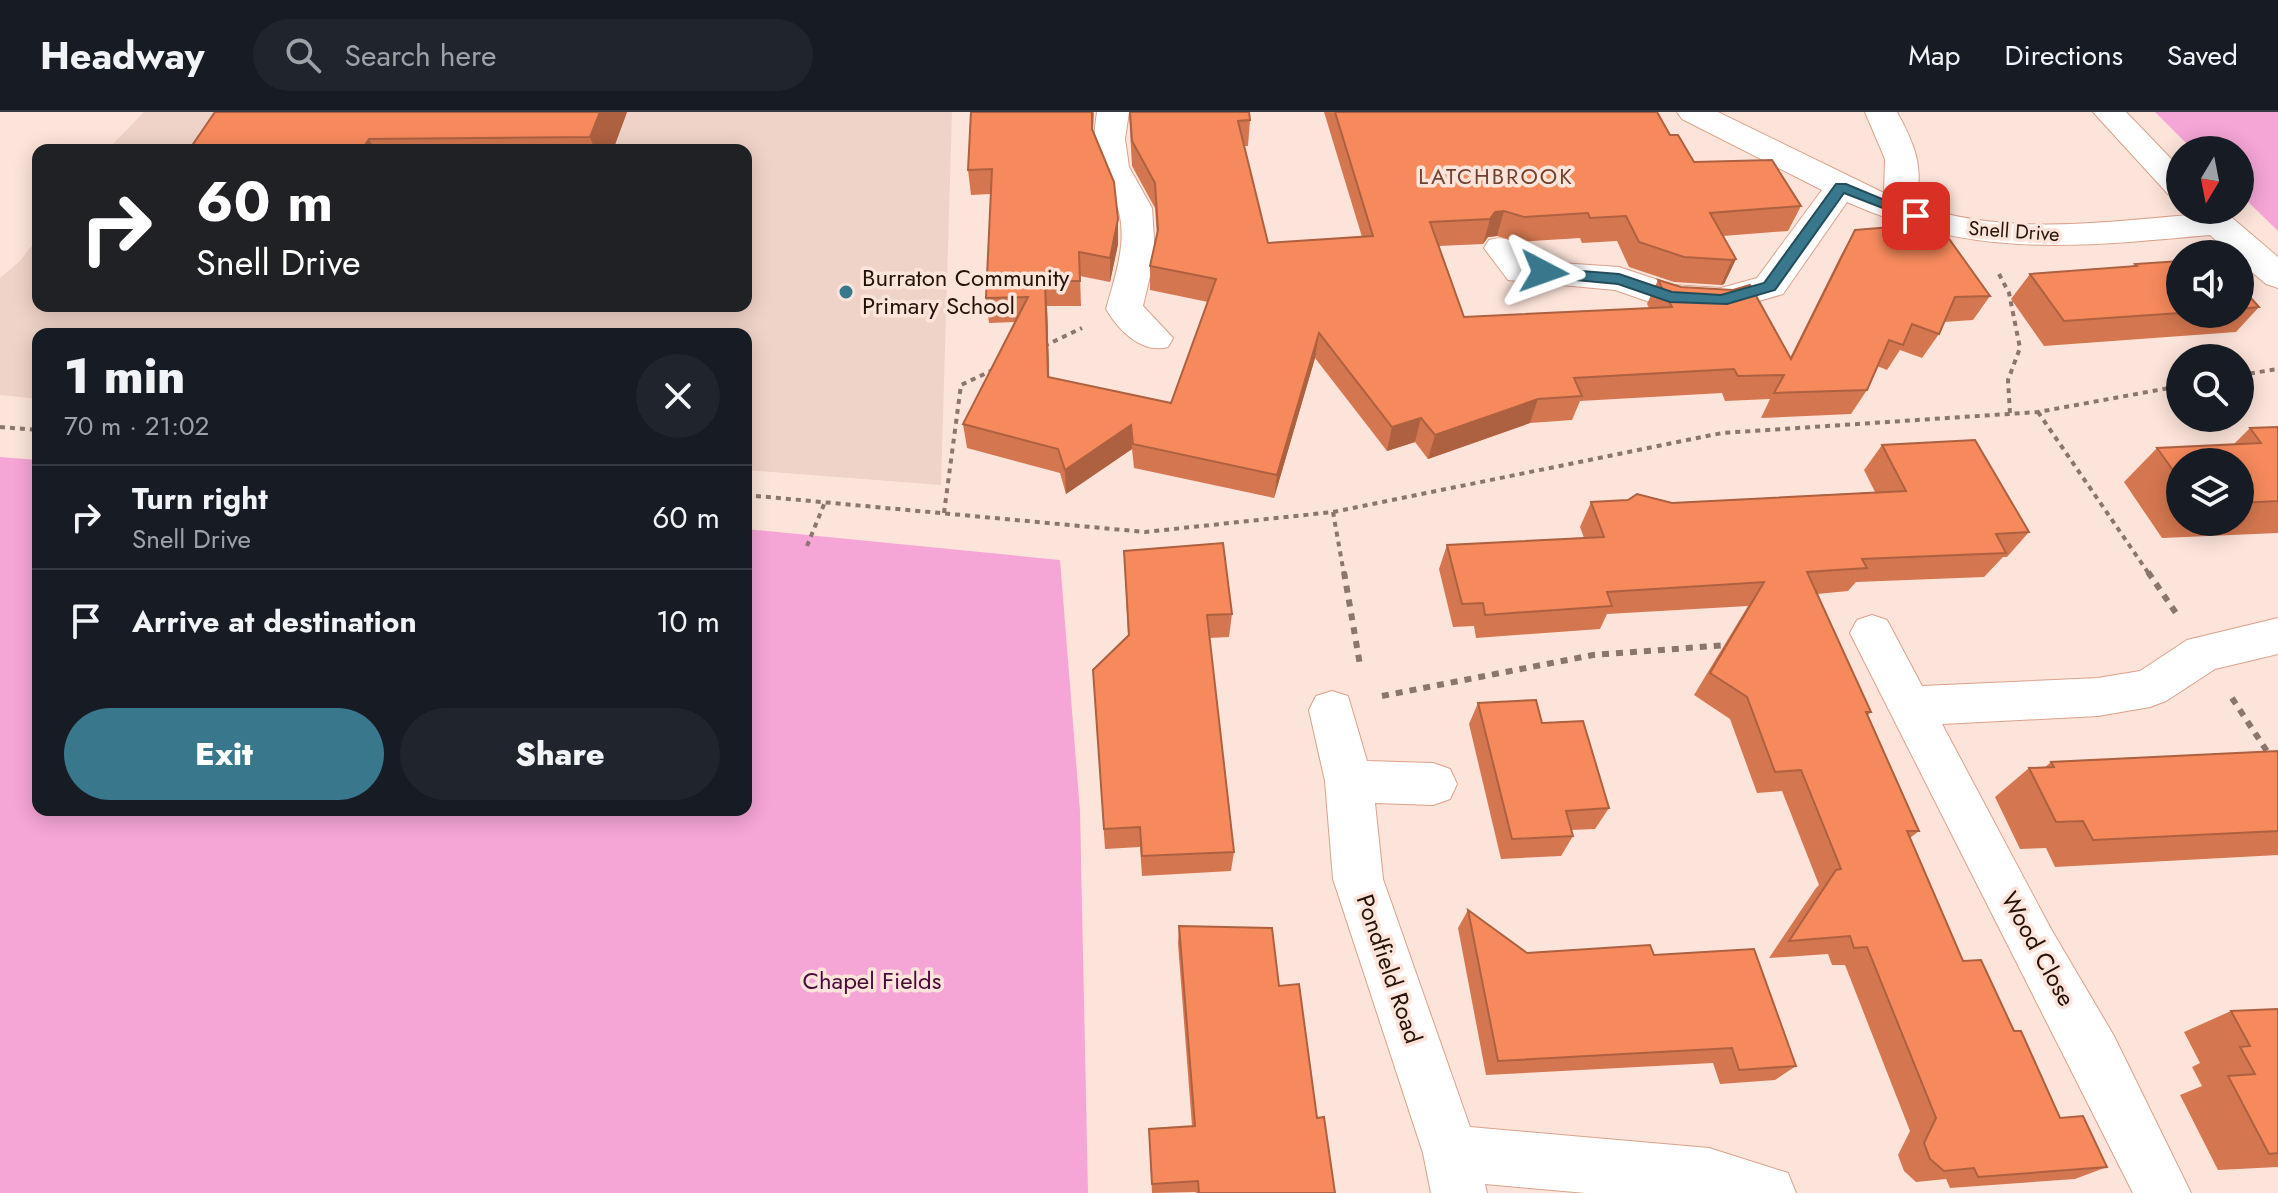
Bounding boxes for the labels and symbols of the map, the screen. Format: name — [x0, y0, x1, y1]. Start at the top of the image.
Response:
north arrow — [2166, 136, 2254, 224]
district label: LATCHBROOK — [1418, 160, 1574, 192]
pin — [1882, 182, 1950, 250]
street label: Snell Drive — [1967, 214, 2061, 249]
position arrow — [1502, 230, 1586, 314]
place label: Burraton Community Primary School — [862, 260, 1070, 323]
marker: Burraton Community Primary School — [837, 283, 855, 301]
street label: Wood Close — [1993, 885, 2084, 1012]
street label: Pondfield Road — [1348, 890, 1431, 1048]
park label: Chapel Fields — [803, 963, 941, 998]

